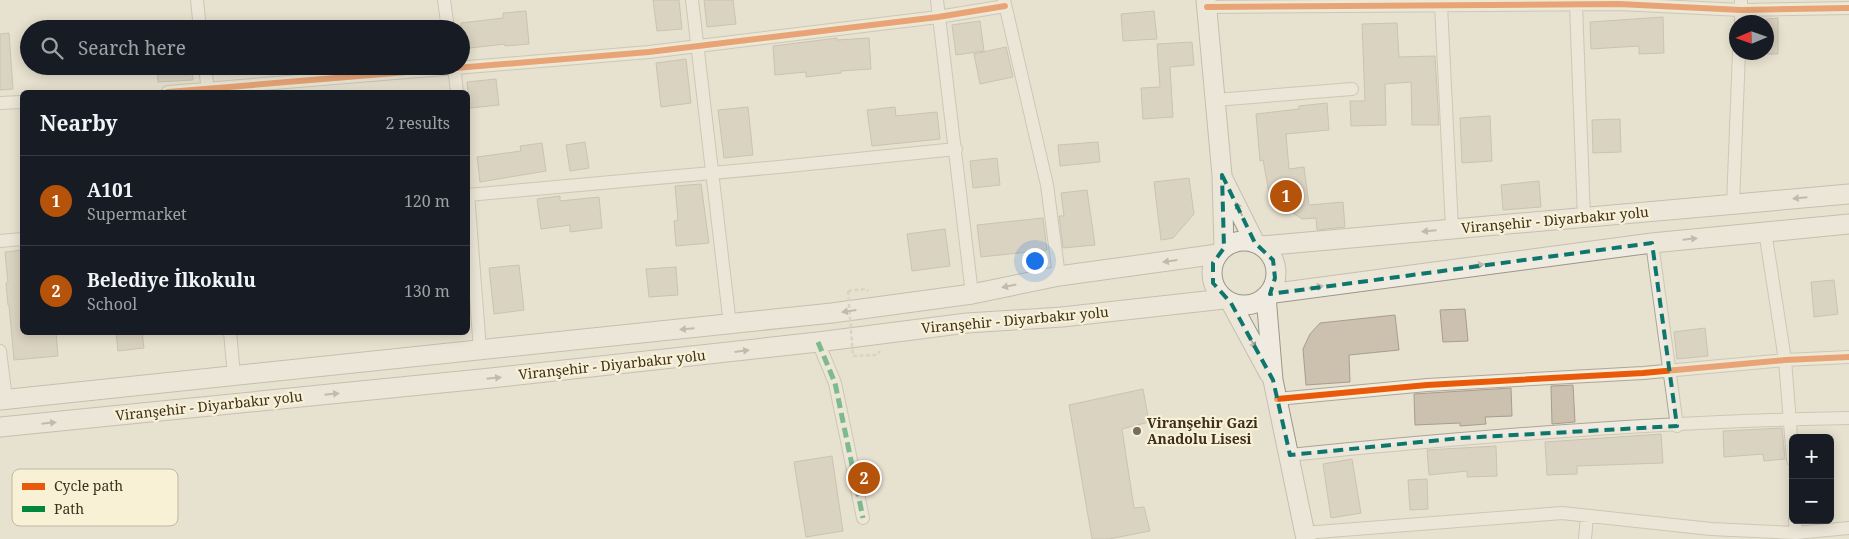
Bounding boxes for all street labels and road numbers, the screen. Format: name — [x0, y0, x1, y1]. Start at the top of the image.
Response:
street label: Viranşehir - Diyarbakır yolu — [1460, 202, 1650, 237]
street label: Viranşehir - Diyarbakır yolu — [920, 302, 1110, 337]
street label: Viranşehir - Diyarbakır yolu — [517, 345, 707, 384]
street label: Viranşehir - Diyarbakır yolu — [114, 386, 304, 425]

